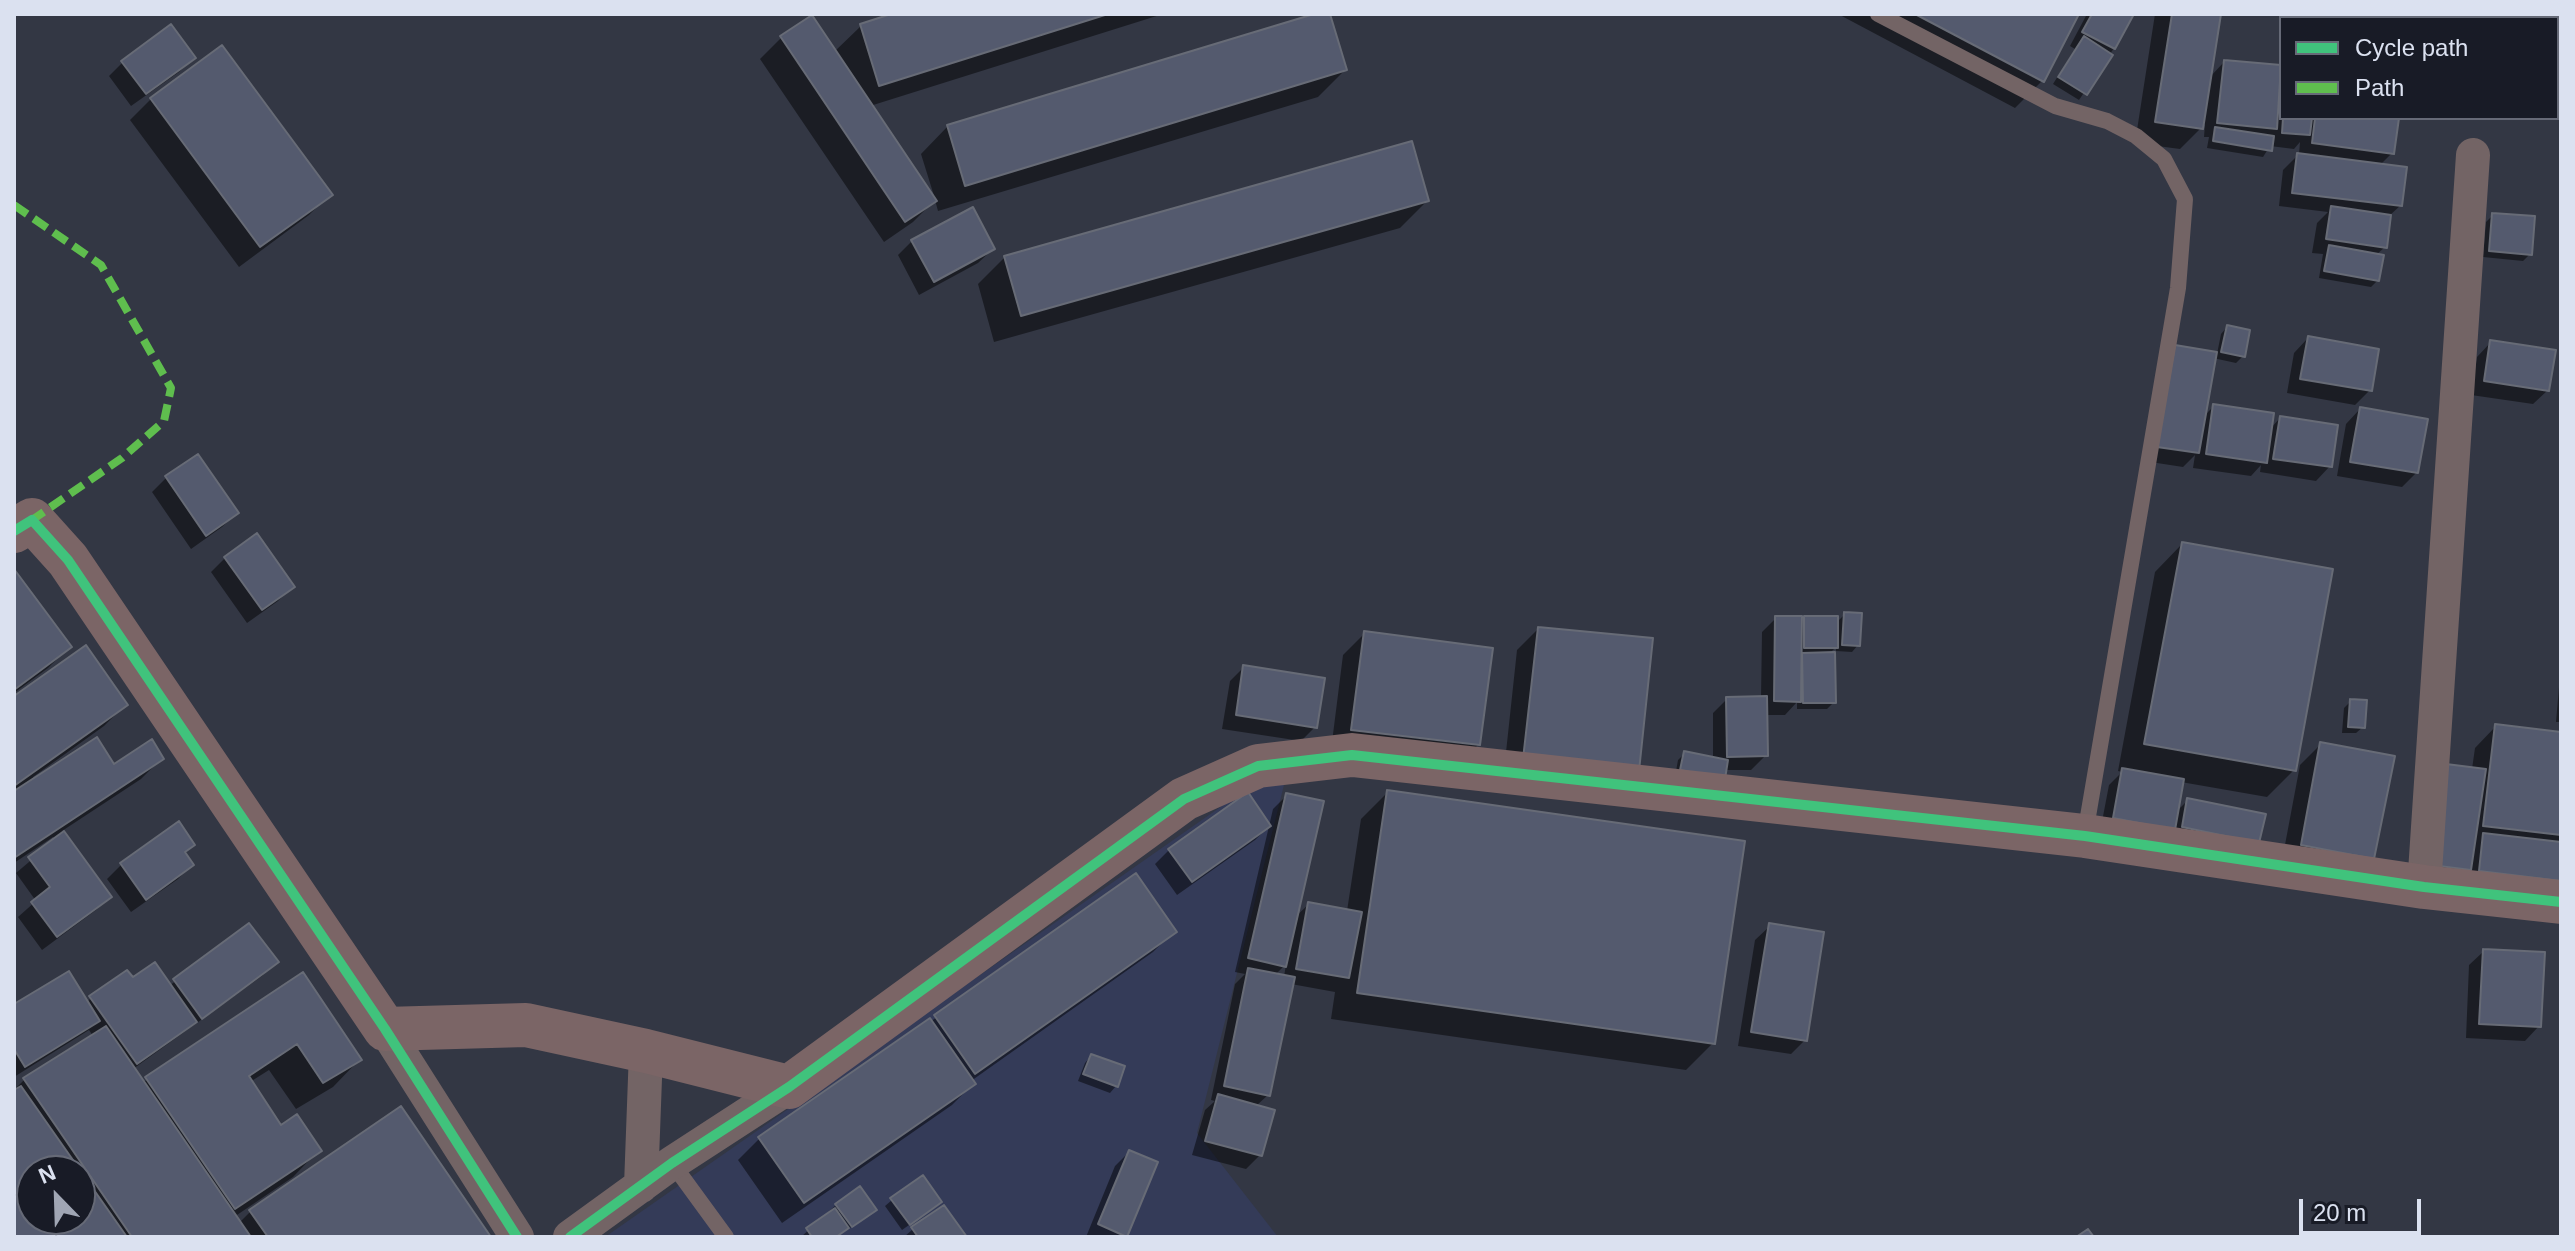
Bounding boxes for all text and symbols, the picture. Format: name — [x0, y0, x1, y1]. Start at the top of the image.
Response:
legend — [2279, 16, 2559, 120]
text: Cycle path — [2355, 34, 2468, 61]
text: Path — [2355, 74, 2404, 101]
north arrow — [16, 1155, 96, 1235]
text: N — [35, 1160, 59, 1189]
scale bar — [2303, 1183, 2425, 1233]
text: 20 m — [2313, 1199, 2366, 1226]

